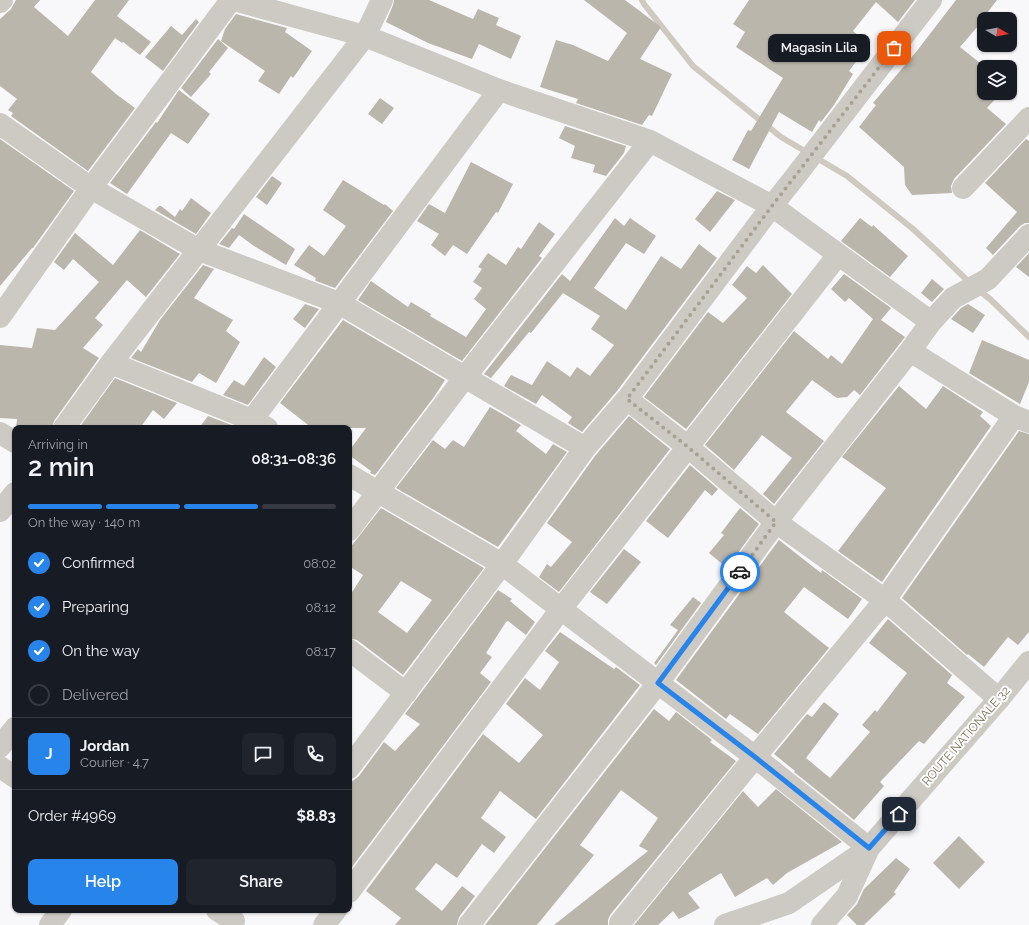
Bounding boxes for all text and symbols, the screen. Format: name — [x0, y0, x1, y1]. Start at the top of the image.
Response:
north arrow — [977, 12, 1017, 52]
map controls — [977, 12, 1017, 100]
pin — [877, 31, 911, 65]
callout: Magasin Lila — [768, 34, 870, 62]
icon: bag — [883, 37, 905, 59]
text: Magasin Lila — [781, 40, 857, 55]
button: layers — [977, 60, 1017, 100]
text: Arriving in — [28, 437, 88, 452]
text: 08:31–08:36 — [251, 450, 336, 468]
text: 2 min — [28, 452, 95, 482]
text: On the way · 140 m — [28, 515, 140, 530]
icon: check — [28, 552, 50, 574]
courier — [720, 552, 760, 592]
text: Confirmed — [62, 554, 135, 572]
text: 08:02 — [303, 556, 336, 571]
icon: car — [729, 561, 751, 583]
icon: check — [28, 596, 50, 618]
text: Preparing — [62, 598, 129, 616]
text: 08:12 — [306, 600, 336, 615]
icon: check — [28, 640, 50, 662]
text: On the way — [62, 642, 140, 660]
text: 08:17 — [305, 644, 336, 659]
street label: ROUTE NATIONALE 32 — [919, 684, 1013, 788]
text: Delivered — [62, 686, 129, 704]
button: chat — [242, 733, 284, 775]
button: phone — [294, 733, 336, 775]
text: Jordan — [80, 737, 129, 755]
text: J — [45, 745, 53, 763]
text: Courier · 4.7 — [80, 755, 149, 770]
pin — [882, 797, 916, 831]
icon: home — [888, 803, 910, 825]
text: Order #4969 — [28, 807, 116, 825]
text: $8.83 — [297, 807, 336, 825]
button: Help — [28, 859, 178, 905]
button: Share — [186, 859, 336, 905]

